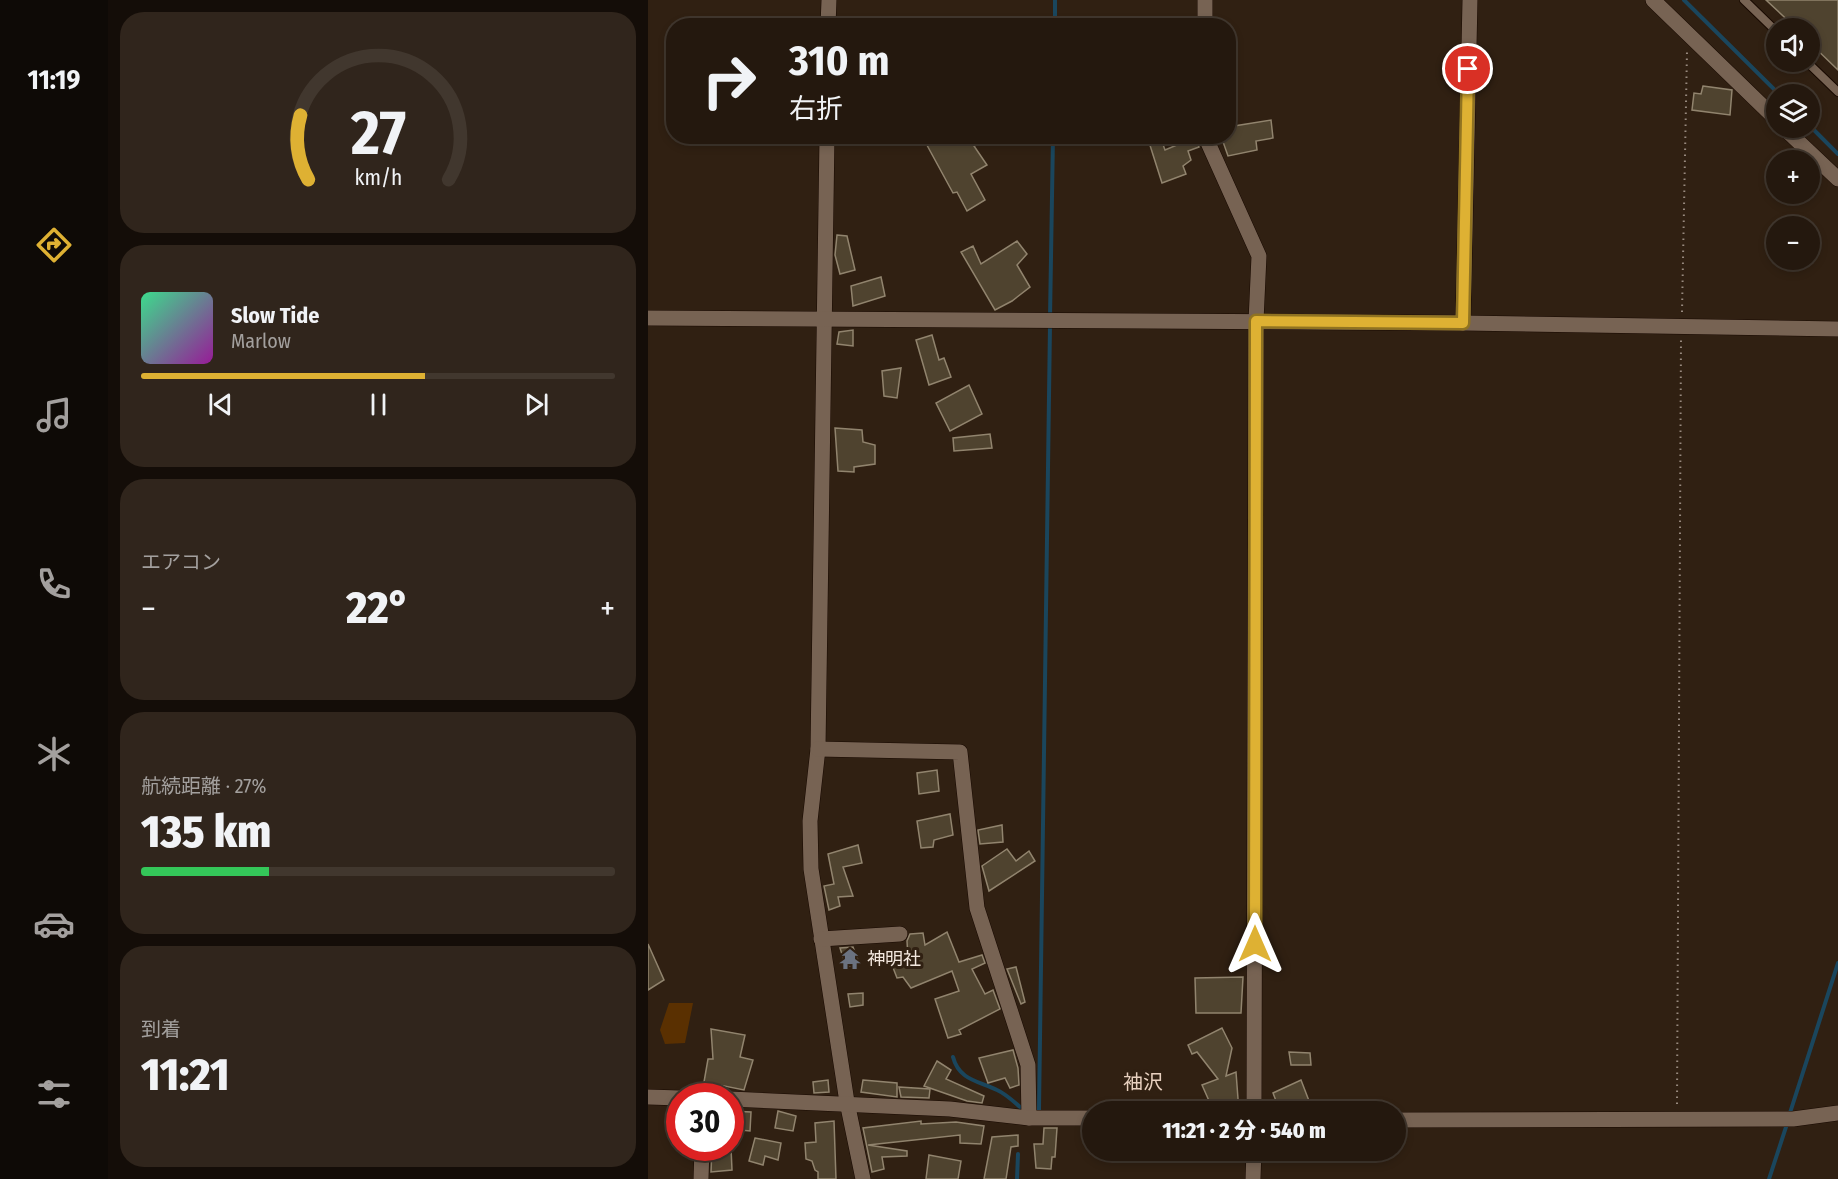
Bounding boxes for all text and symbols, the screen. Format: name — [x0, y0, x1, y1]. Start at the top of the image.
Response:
map controls — [1766, 18, 1820, 270]
button: sound — [1766, 18, 1820, 72]
text: 310 m — [789, 36, 890, 86]
icon: right — [690, 42, 768, 120]
pin — [1442, 43, 1493, 94]
icon: arrive — [1451, 52, 1484, 85]
text: 11:19 — [27, 64, 81, 96]
button: layers — [1766, 84, 1820, 138]
text: 右折 — [789, 93, 843, 125]
text: 27 — [349, 96, 406, 171]
button: + — [1766, 150, 1820, 204]
text: km/h — [354, 165, 402, 191]
button: − — [1766, 216, 1820, 270]
icon: directions — [33, 224, 75, 266]
text: Slow Tide — [231, 302, 319, 329]
text: Marlow — [231, 329, 291, 353]
icon: previous — [204, 388, 237, 421]
icon: pause — [362, 388, 395, 421]
icon: next — [520, 388, 553, 421]
icon: music — [33, 394, 75, 436]
text: エアコン — [141, 550, 221, 574]
icon: phone — [33, 563, 75, 605]
text: 22° — [346, 581, 410, 635]
text: − — [141, 589, 156, 629]
text: + — [600, 589, 615, 629]
icon: climate — [33, 733, 75, 775]
text: 航続距離 · 27% — [141, 774, 267, 798]
text: 135 km — [141, 805, 271, 859]
icon: car — [33, 903, 75, 945]
position arrow — [1223, 912, 1287, 976]
temple icon: 神明社 — [838, 947, 862, 971]
place label: 神明社 — [867, 948, 921, 970]
text: 到着 — [141, 1017, 181, 1041]
text: 11:21 — [141, 1048, 229, 1102]
district label: 袖沢 — [1123, 1070, 1163, 1094]
icon: filters — [33, 1073, 75, 1115]
speed limit sign: 30 — [666, 1083, 744, 1161]
text: 11:21 · 2 分 · 540 m — [1162, 1117, 1326, 1144]

